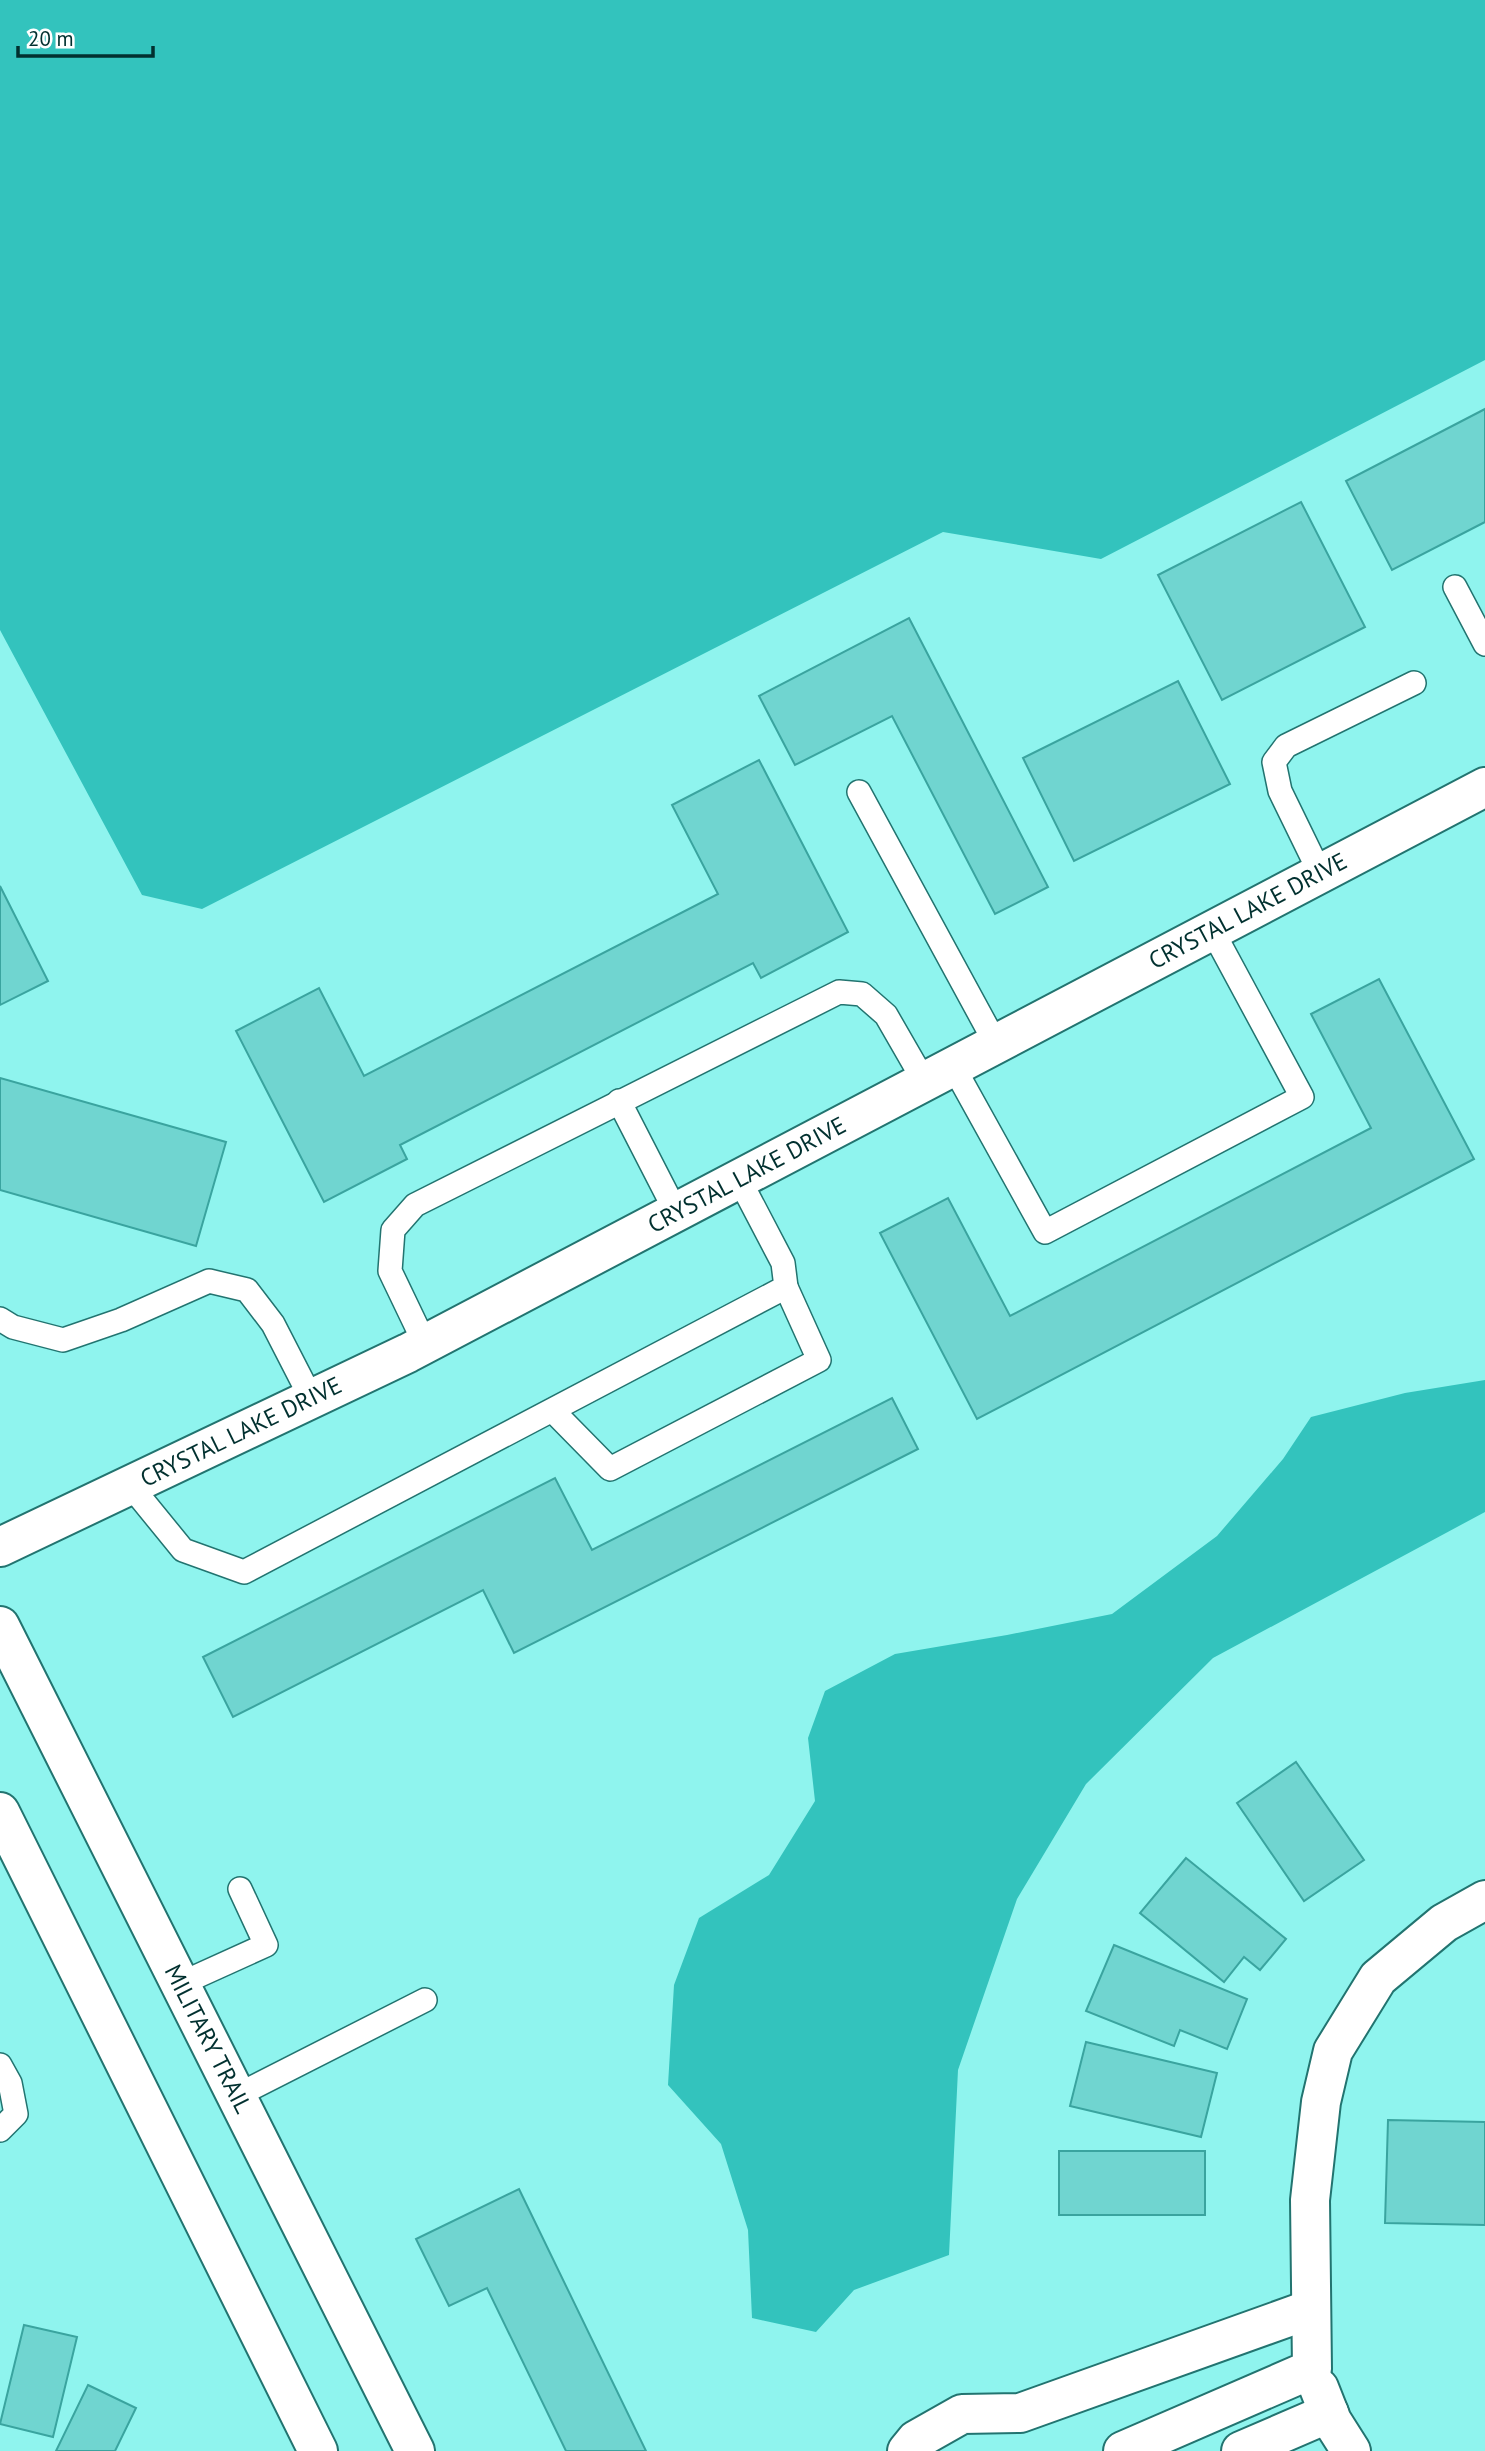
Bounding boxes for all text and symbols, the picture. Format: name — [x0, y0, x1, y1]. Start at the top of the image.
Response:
scale bar — [18, 14, 152, 58]
text: 20 m — [28, 25, 74, 52]
street label: CRYSTAL LAKE DRIVE — [1143, 845, 1352, 976]
street label: CRYSTAL LAKE DRIVE — [642, 1109, 851, 1240]
street label: CRYSTAL LAKE DRIVE — [135, 1369, 347, 1494]
street label: MILITARY TRAIL — [158, 1959, 259, 2118]

